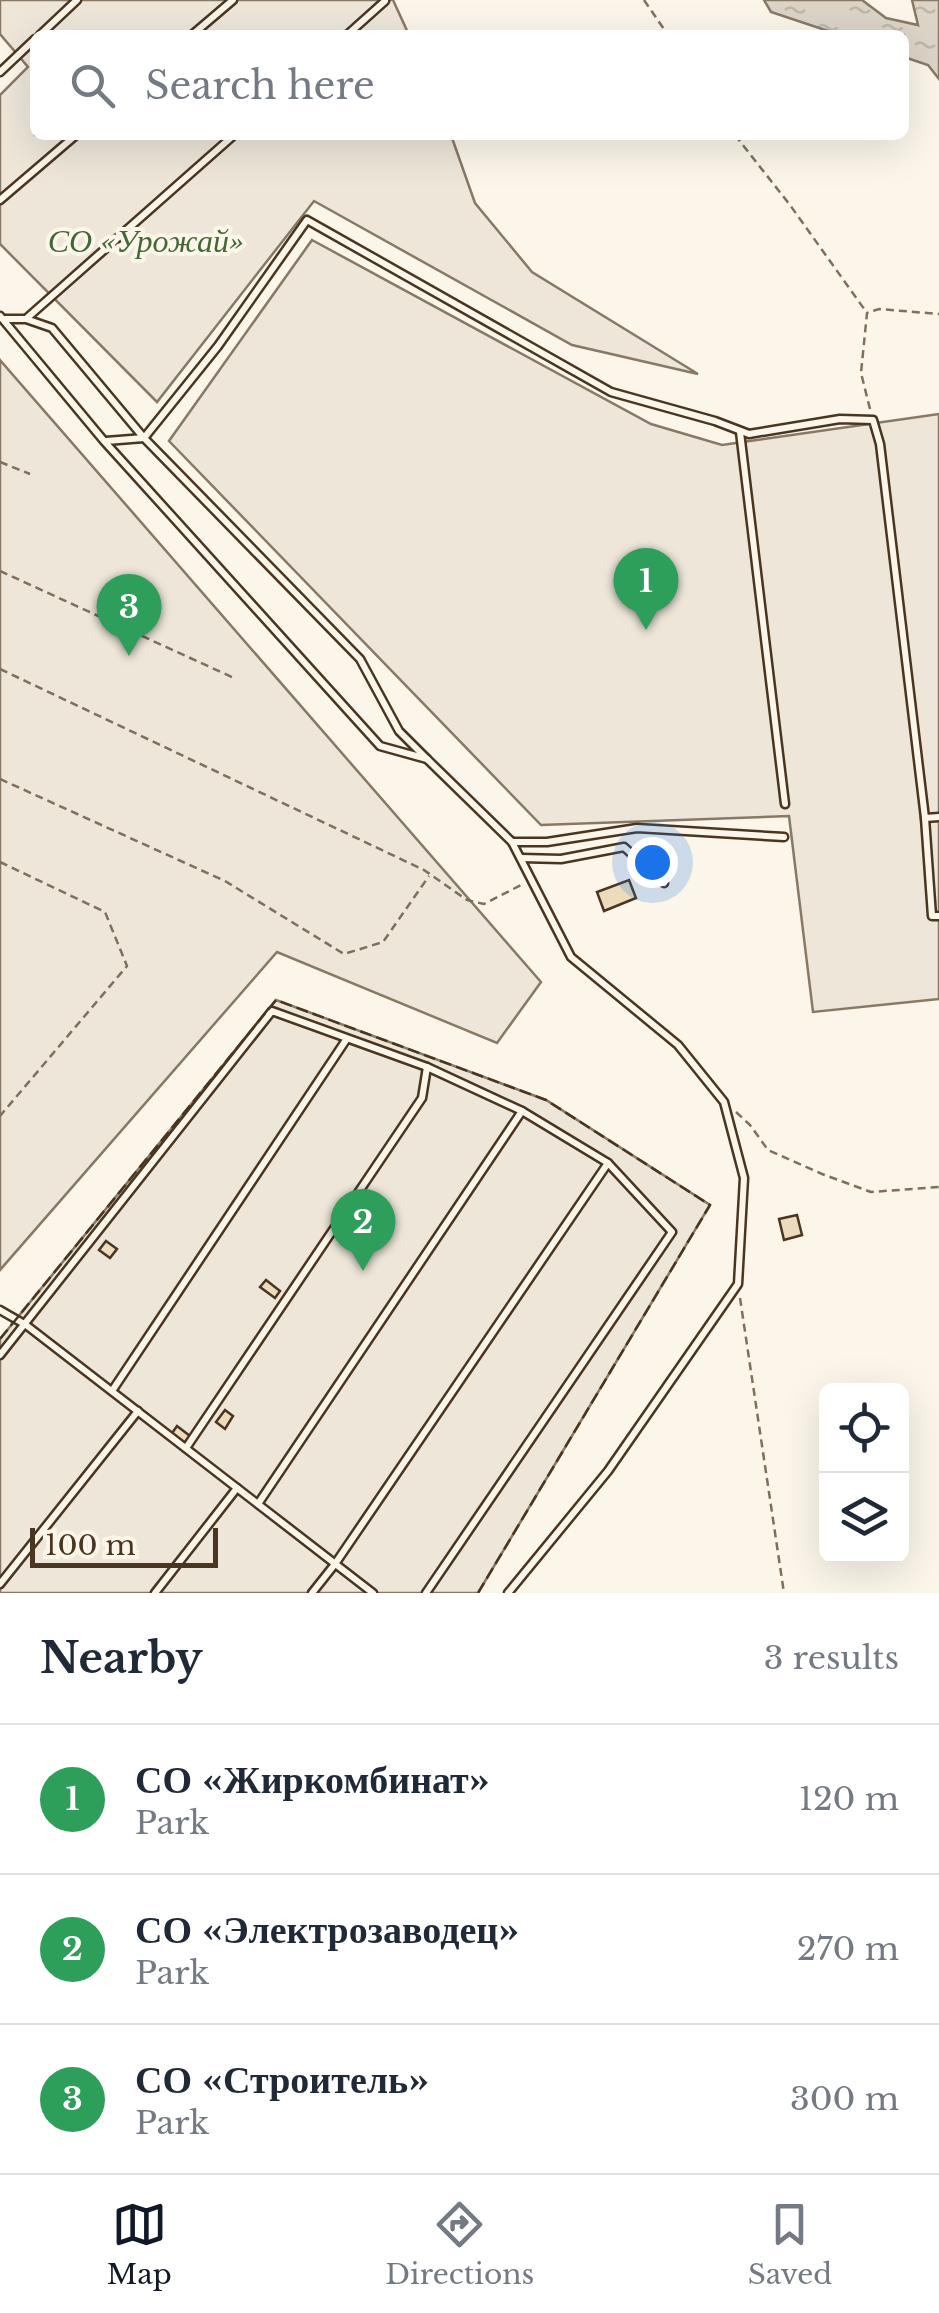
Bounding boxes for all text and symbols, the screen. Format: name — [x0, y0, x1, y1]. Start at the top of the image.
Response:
search box — [30, 30, 909, 140]
icon: search — [65, 58, 120, 113]
text: Search here — [145, 62, 375, 109]
park label: СО «Урожай» — [48, 221, 244, 261]
pin: 1 — [614, 548, 678, 630]
pin: 3 — [96, 574, 162, 656]
your location — [627, 837, 678, 888]
pin: 2 — [330, 1188, 396, 1271]
map controls — [819, 1383, 909, 1563]
button: locate — [819, 1383, 909, 1473]
button: layers — [819, 1473, 909, 1563]
scale bar — [30, 1523, 218, 1568]
text: 100 m — [45, 1528, 136, 1563]
text: Nearby — [40, 1632, 203, 1684]
text: 3 results — [764, 1638, 899, 1678]
text: СО «Жиркомбинат» — [135, 1756, 490, 1803]
text: 1 — [66, 1779, 79, 1819]
text: 120 m — [799, 1779, 899, 1819]
text: Park — [135, 1803, 209, 1843]
text: СО «Электрозаводец» — [135, 1906, 519, 1953]
text: 2 — [62, 1929, 83, 1969]
text: 270 m — [797, 1929, 899, 1969]
text: Park — [135, 1953, 209, 1993]
text: СО «Строитель» — [135, 2056, 429, 2103]
text: 3 — [62, 2079, 83, 2119]
text: 300 m — [790, 2079, 899, 2119]
text: Park — [135, 2103, 209, 2143]
tab: Map — [107, 2197, 172, 2292]
tab: Directions — [385, 2197, 534, 2292]
tab: Saved — [748, 2197, 832, 2292]

